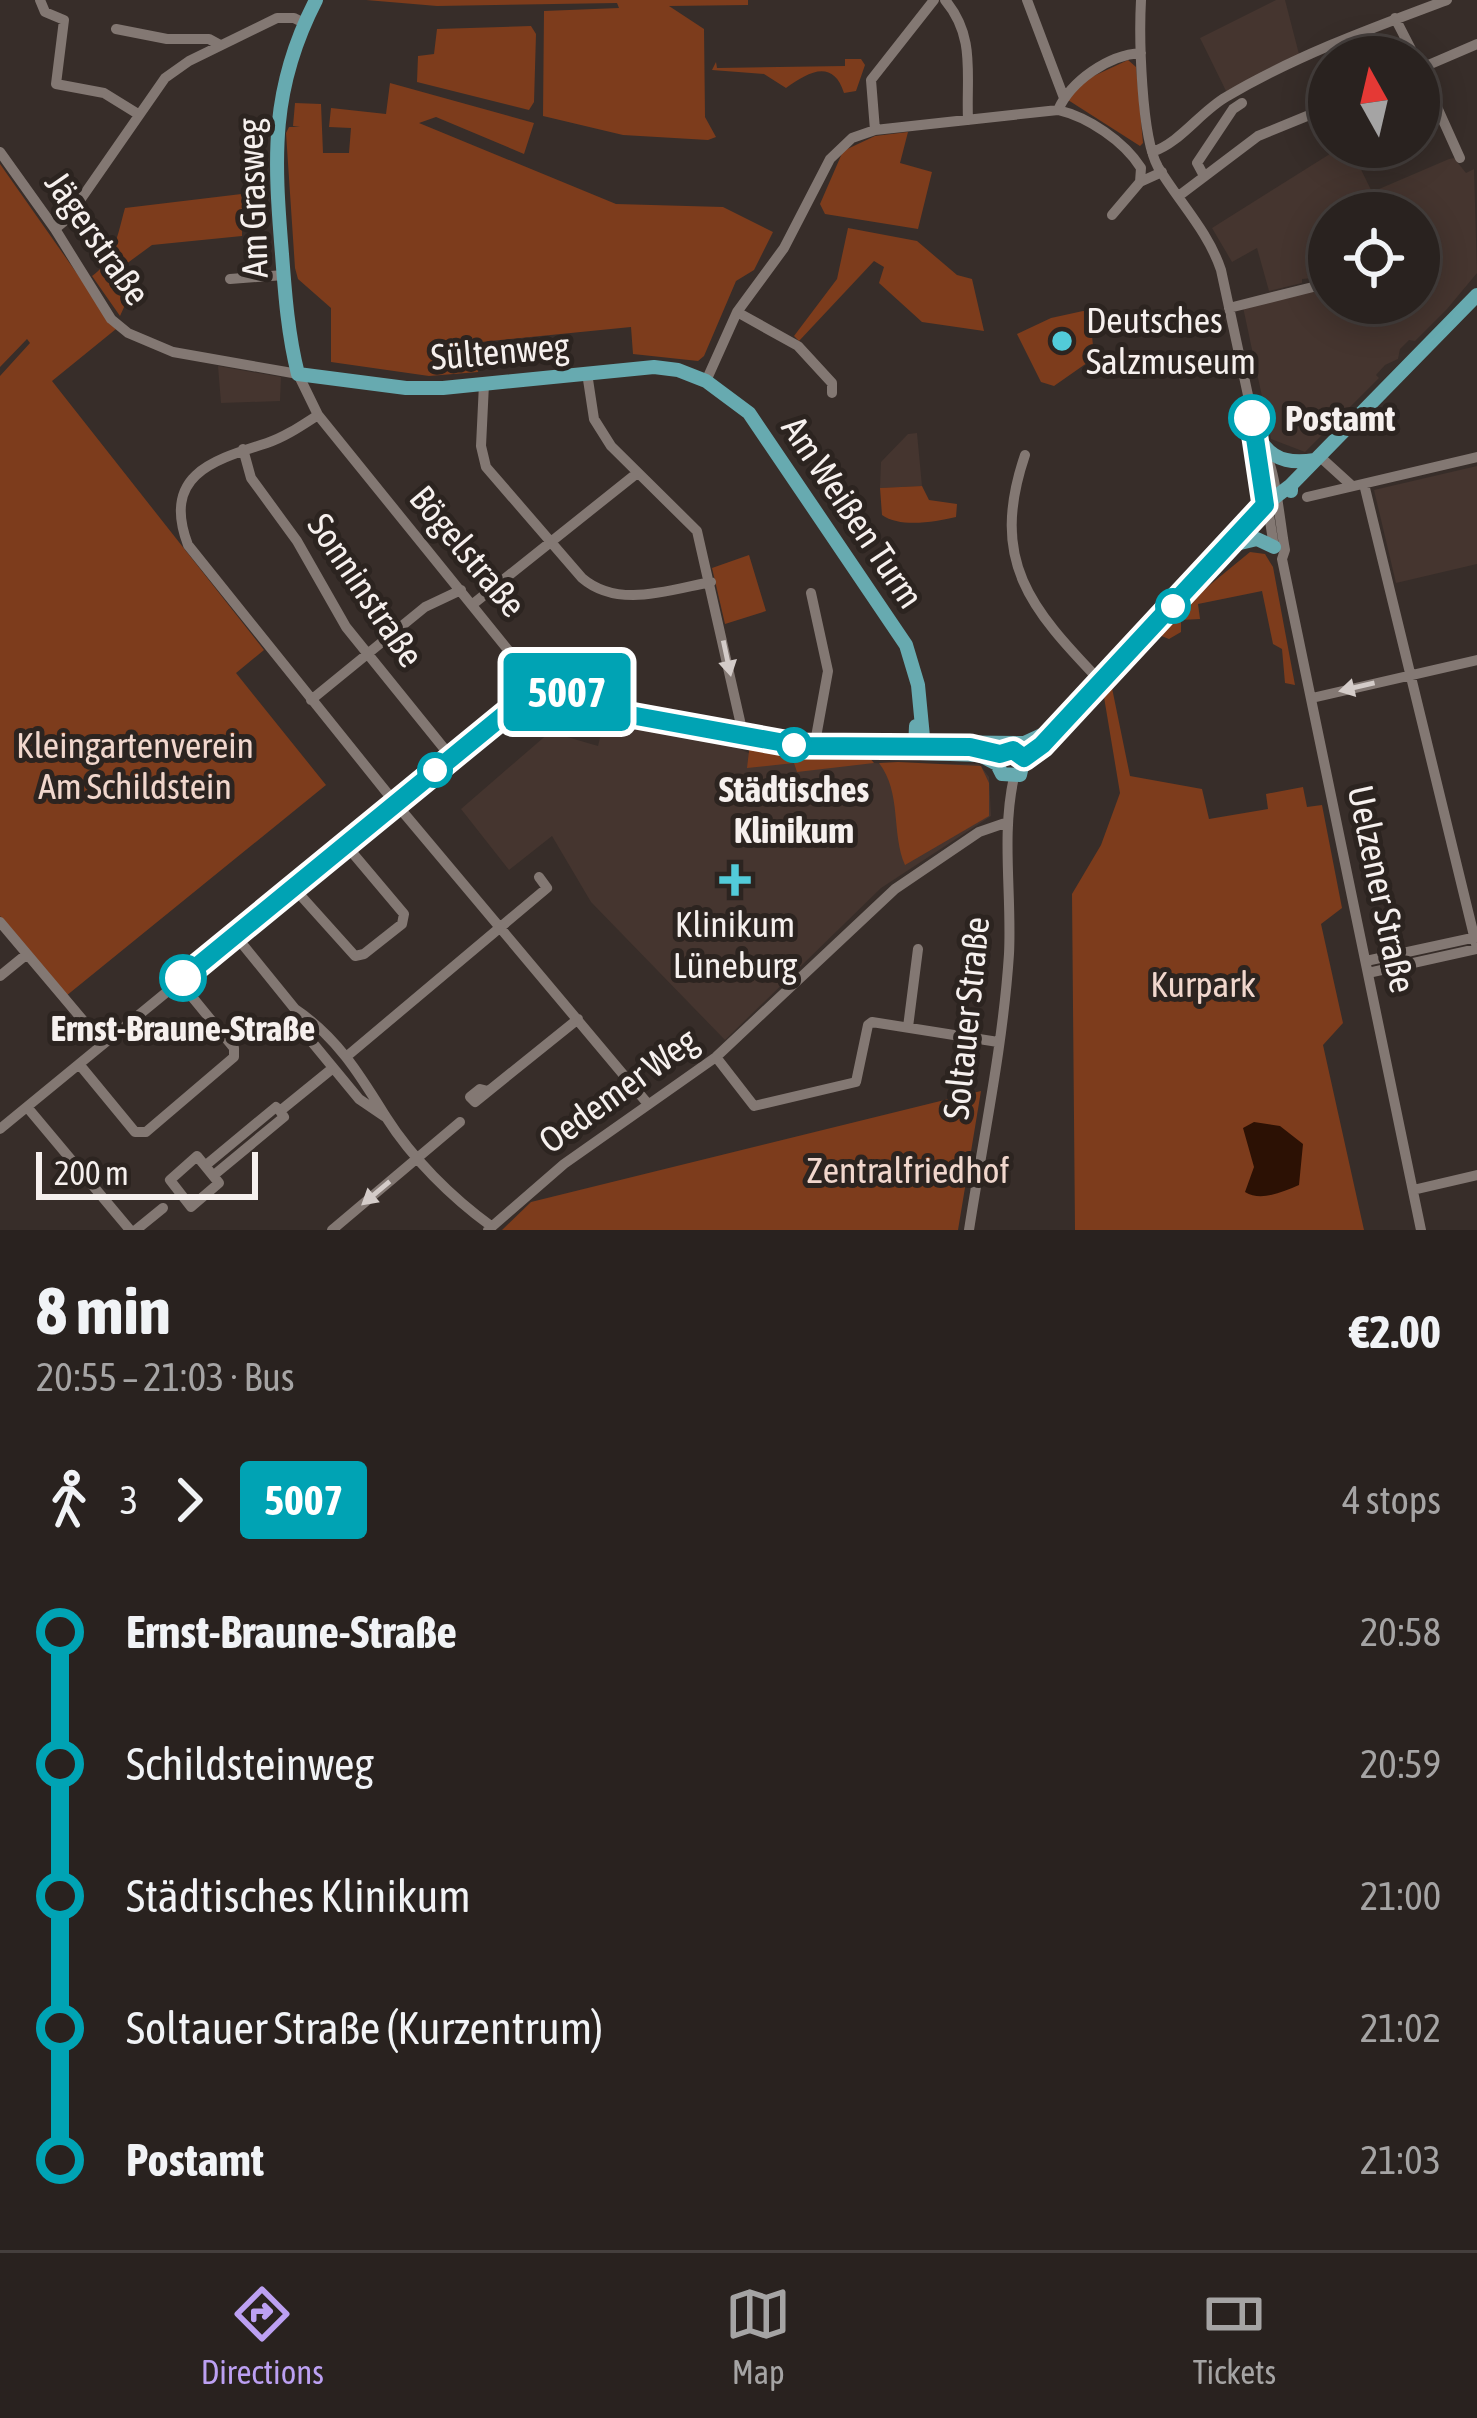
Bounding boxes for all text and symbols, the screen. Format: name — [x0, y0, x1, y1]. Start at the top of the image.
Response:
north arrow — [1308, 36, 1440, 168]
map controls — [1308, 36, 1440, 324]
street label: Am Grasweg — [228, 117, 276, 279]
street label: Jägerstraße — [37, 163, 159, 313]
button: locate — [1308, 192, 1440, 324]
place label: Deutsches Salzmuseum — [1086, 299, 1256, 382]
street label: Sültenweg — [429, 324, 571, 378]
marker: Deutsches Salzmuseum — [1049, 328, 1075, 354]
marker: Postamt — [1230, 396, 1274, 440]
place label: Postamt — [1285, 397, 1396, 439]
street label: Am Weißen Turm — [774, 408, 932, 616]
street label: Bögelstraße — [401, 477, 535, 625]
street label: Sonninstraße — [299, 505, 433, 675]
unlabelled marker — [1157, 590, 1189, 622]
one-way arrow — [719, 640, 738, 678]
line badge: 5007 — [483, 653, 651, 731]
text: 5007 — [528, 668, 606, 716]
one-way arrow — [1338, 678, 1375, 697]
park label: Kleingartenverein Am Schildstein — [16, 724, 254, 807]
marker: Städtisches Klinikum — [778, 729, 810, 761]
unlabelled marker — [419, 754, 451, 786]
place label: Städtisches Klinikum — [719, 768, 870, 851]
street label: Uelzener Straße — [1340, 782, 1424, 996]
marker: Klinikum Lüneburg — [719, 864, 751, 896]
place label: Klinikum Lüneburg — [673, 903, 798, 986]
street label: Soltauer Straße — [934, 915, 998, 1121]
marker: Ernst-Braune-Straße — [161, 956, 205, 1000]
park label: Kurpark — [1150, 963, 1256, 1005]
place label: Ernst-Braune-Straße — [51, 1007, 315, 1049]
street label: Oedemer Weg — [531, 1018, 706, 1161]
scale bar — [36, 1146, 258, 1199]
park label: Zentralfriedhof — [807, 1149, 1010, 1191]
text: 200 m — [54, 1154, 129, 1192]
one-way arrow — [361, 1180, 391, 1206]
text: 8 min — [36, 1272, 171, 1348]
text: €2.00 — [1349, 1306, 1441, 1358]
text: 20:55 – 21:03 · Bus — [36, 1355, 295, 1399]
icon: walk — [36, 1467, 102, 1533]
icon: forward — [156, 1467, 222, 1533]
text: 5007 — [264, 1476, 343, 1524]
text: 3 — [120, 1478, 138, 1522]
text: 4 stops — [1342, 1478, 1441, 1522]
text: Ernst-Braune-Straße — [126, 1606, 457, 1658]
text: 20:58 — [1360, 1610, 1441, 1654]
text: Schildsteinweg — [126, 1738, 374, 1790]
text: 20:59 — [1360, 1742, 1441, 1786]
text: Städtisches Klinikum — [126, 1870, 471, 1922]
text: 21:00 — [1360, 1874, 1441, 1918]
text: Soltauer Straße (Kurzentrum) — [126, 2002, 603, 2054]
text: 21:02 — [1360, 2006, 1441, 2050]
text: Postamt — [126, 2134, 264, 2186]
text: 21:03 — [1360, 2138, 1441, 2182]
tab: Directions — [201, 2281, 324, 2391]
tab: Map — [725, 2281, 791, 2391]
tab: Tickets — [1193, 2281, 1276, 2391]

